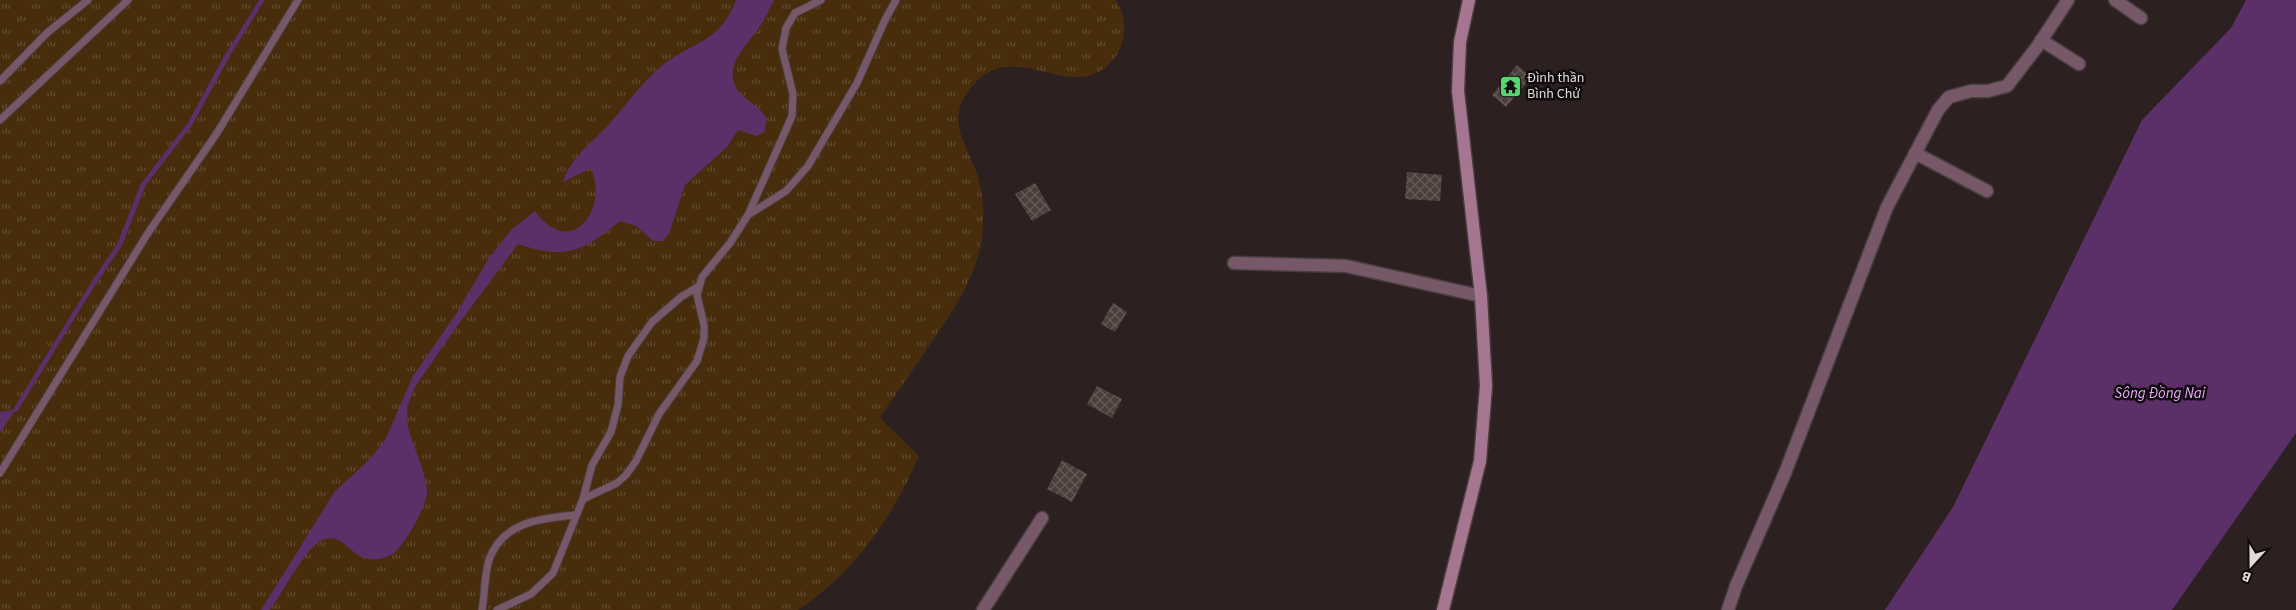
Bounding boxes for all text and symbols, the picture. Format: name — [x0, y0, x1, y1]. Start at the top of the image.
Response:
place label: Đình thần Bình Chử — [1527, 68, 1584, 104]
temple icon: Đình thần Bình Chử — [1499, 74, 1523, 98]
water label: Sông Đồng Nai — [2115, 383, 2206, 404]
north arrow — [2226, 540, 2276, 590]
text: B — [2239, 565, 2254, 587]

